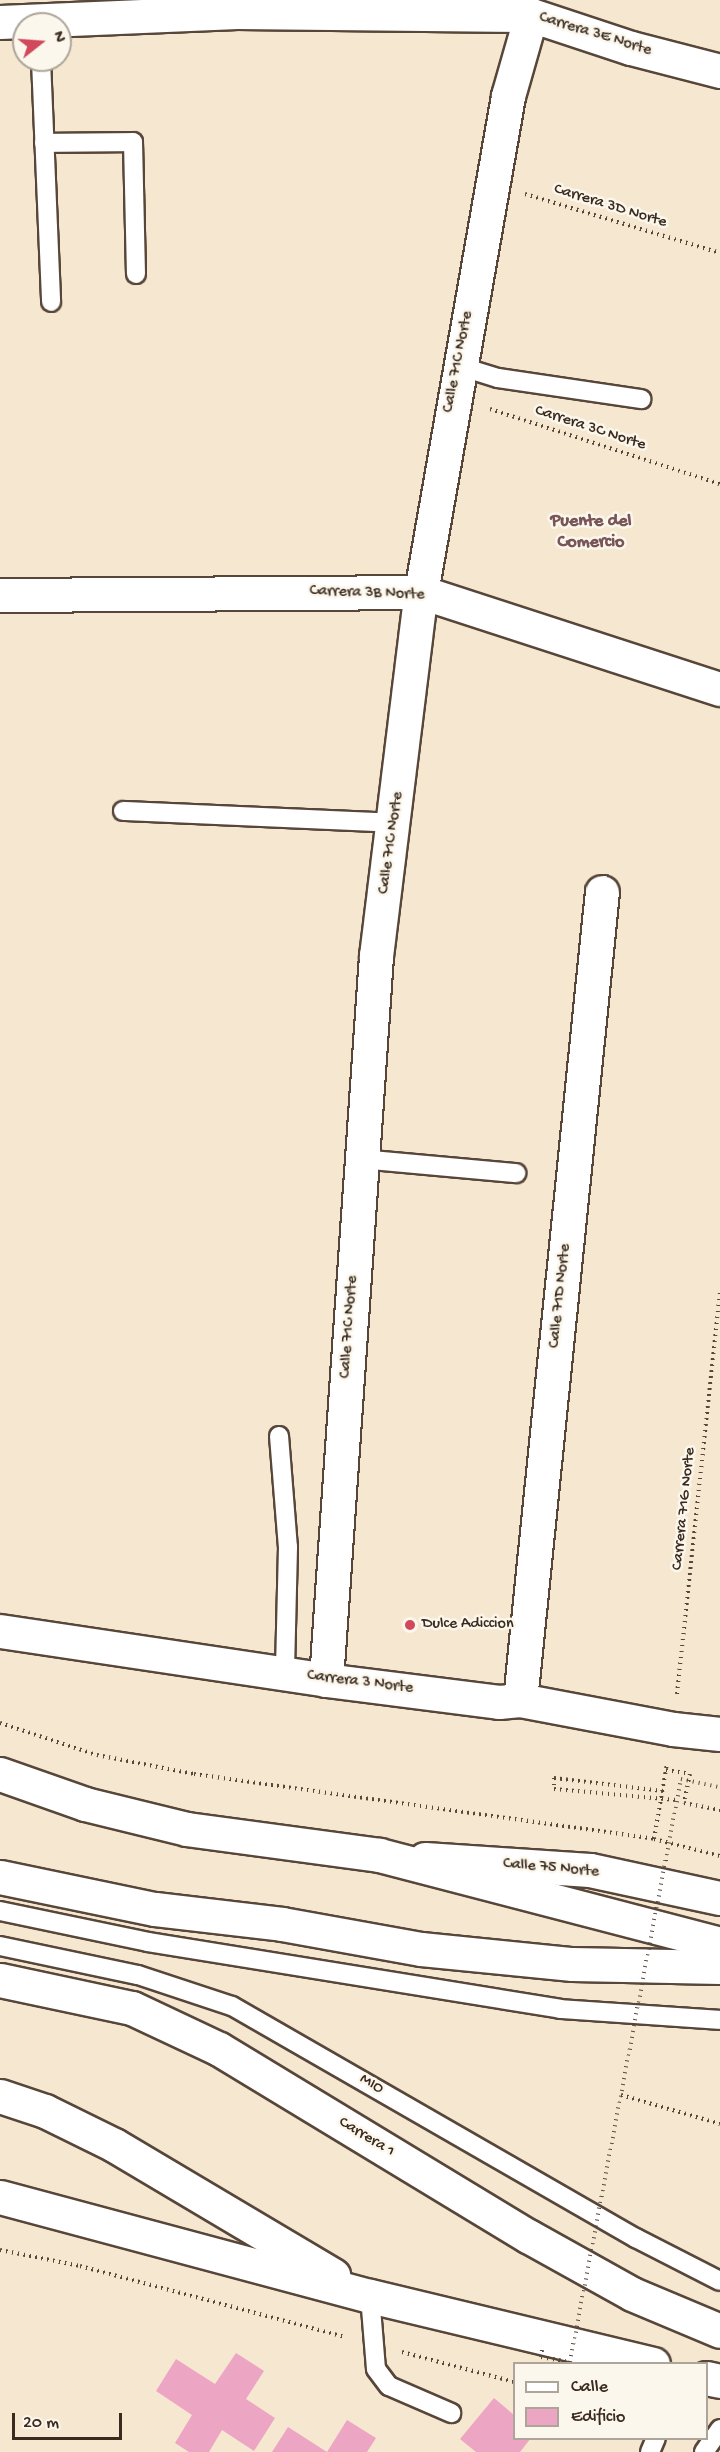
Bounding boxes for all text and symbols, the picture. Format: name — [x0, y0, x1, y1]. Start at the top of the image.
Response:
street label: Carrera 3E Norte — [536, 9, 654, 61]
north arrow — [12, 12, 72, 72]
text: N — [47, 29, 68, 45]
street label: Carrera 3D Norte — [551, 181, 669, 233]
street label: Calle 71C Norte — [440, 310, 478, 414]
street label: Carrera 3C Norte — [532, 402, 648, 456]
district label: Puente del Comercio — [551, 512, 631, 554]
street label: Carrera 3B Norte — [309, 582, 425, 606]
street label: Calle 71C Norte — [375, 791, 409, 895]
street label: Calle 71D Norte — [546, 1243, 576, 1349]
street label: Calle 71C Norte — [337, 1275, 363, 1379]
street label: Carrera 71G Norte — [669, 1447, 701, 1571]
place label: Dulce Adiccion — [422, 1615, 513, 1635]
marker: Dulce Adiccion — [403, 1618, 417, 1632]
street label: Carrera 3 Norte — [306, 1667, 414, 1699]
street label: Calle 75 Norte — [502, 1855, 600, 1883]
street label: MIO — [356, 2070, 386, 2100]
street label: Carrera 1 — [335, 2114, 397, 2162]
legend — [513, 2362, 708, 2440]
text: Calle — [571, 2377, 608, 2398]
scale bar — [15, 2401, 124, 2439]
text: Edificio — [571, 2407, 625, 2428]
text: 20 m — [23, 2413, 59, 2434]

